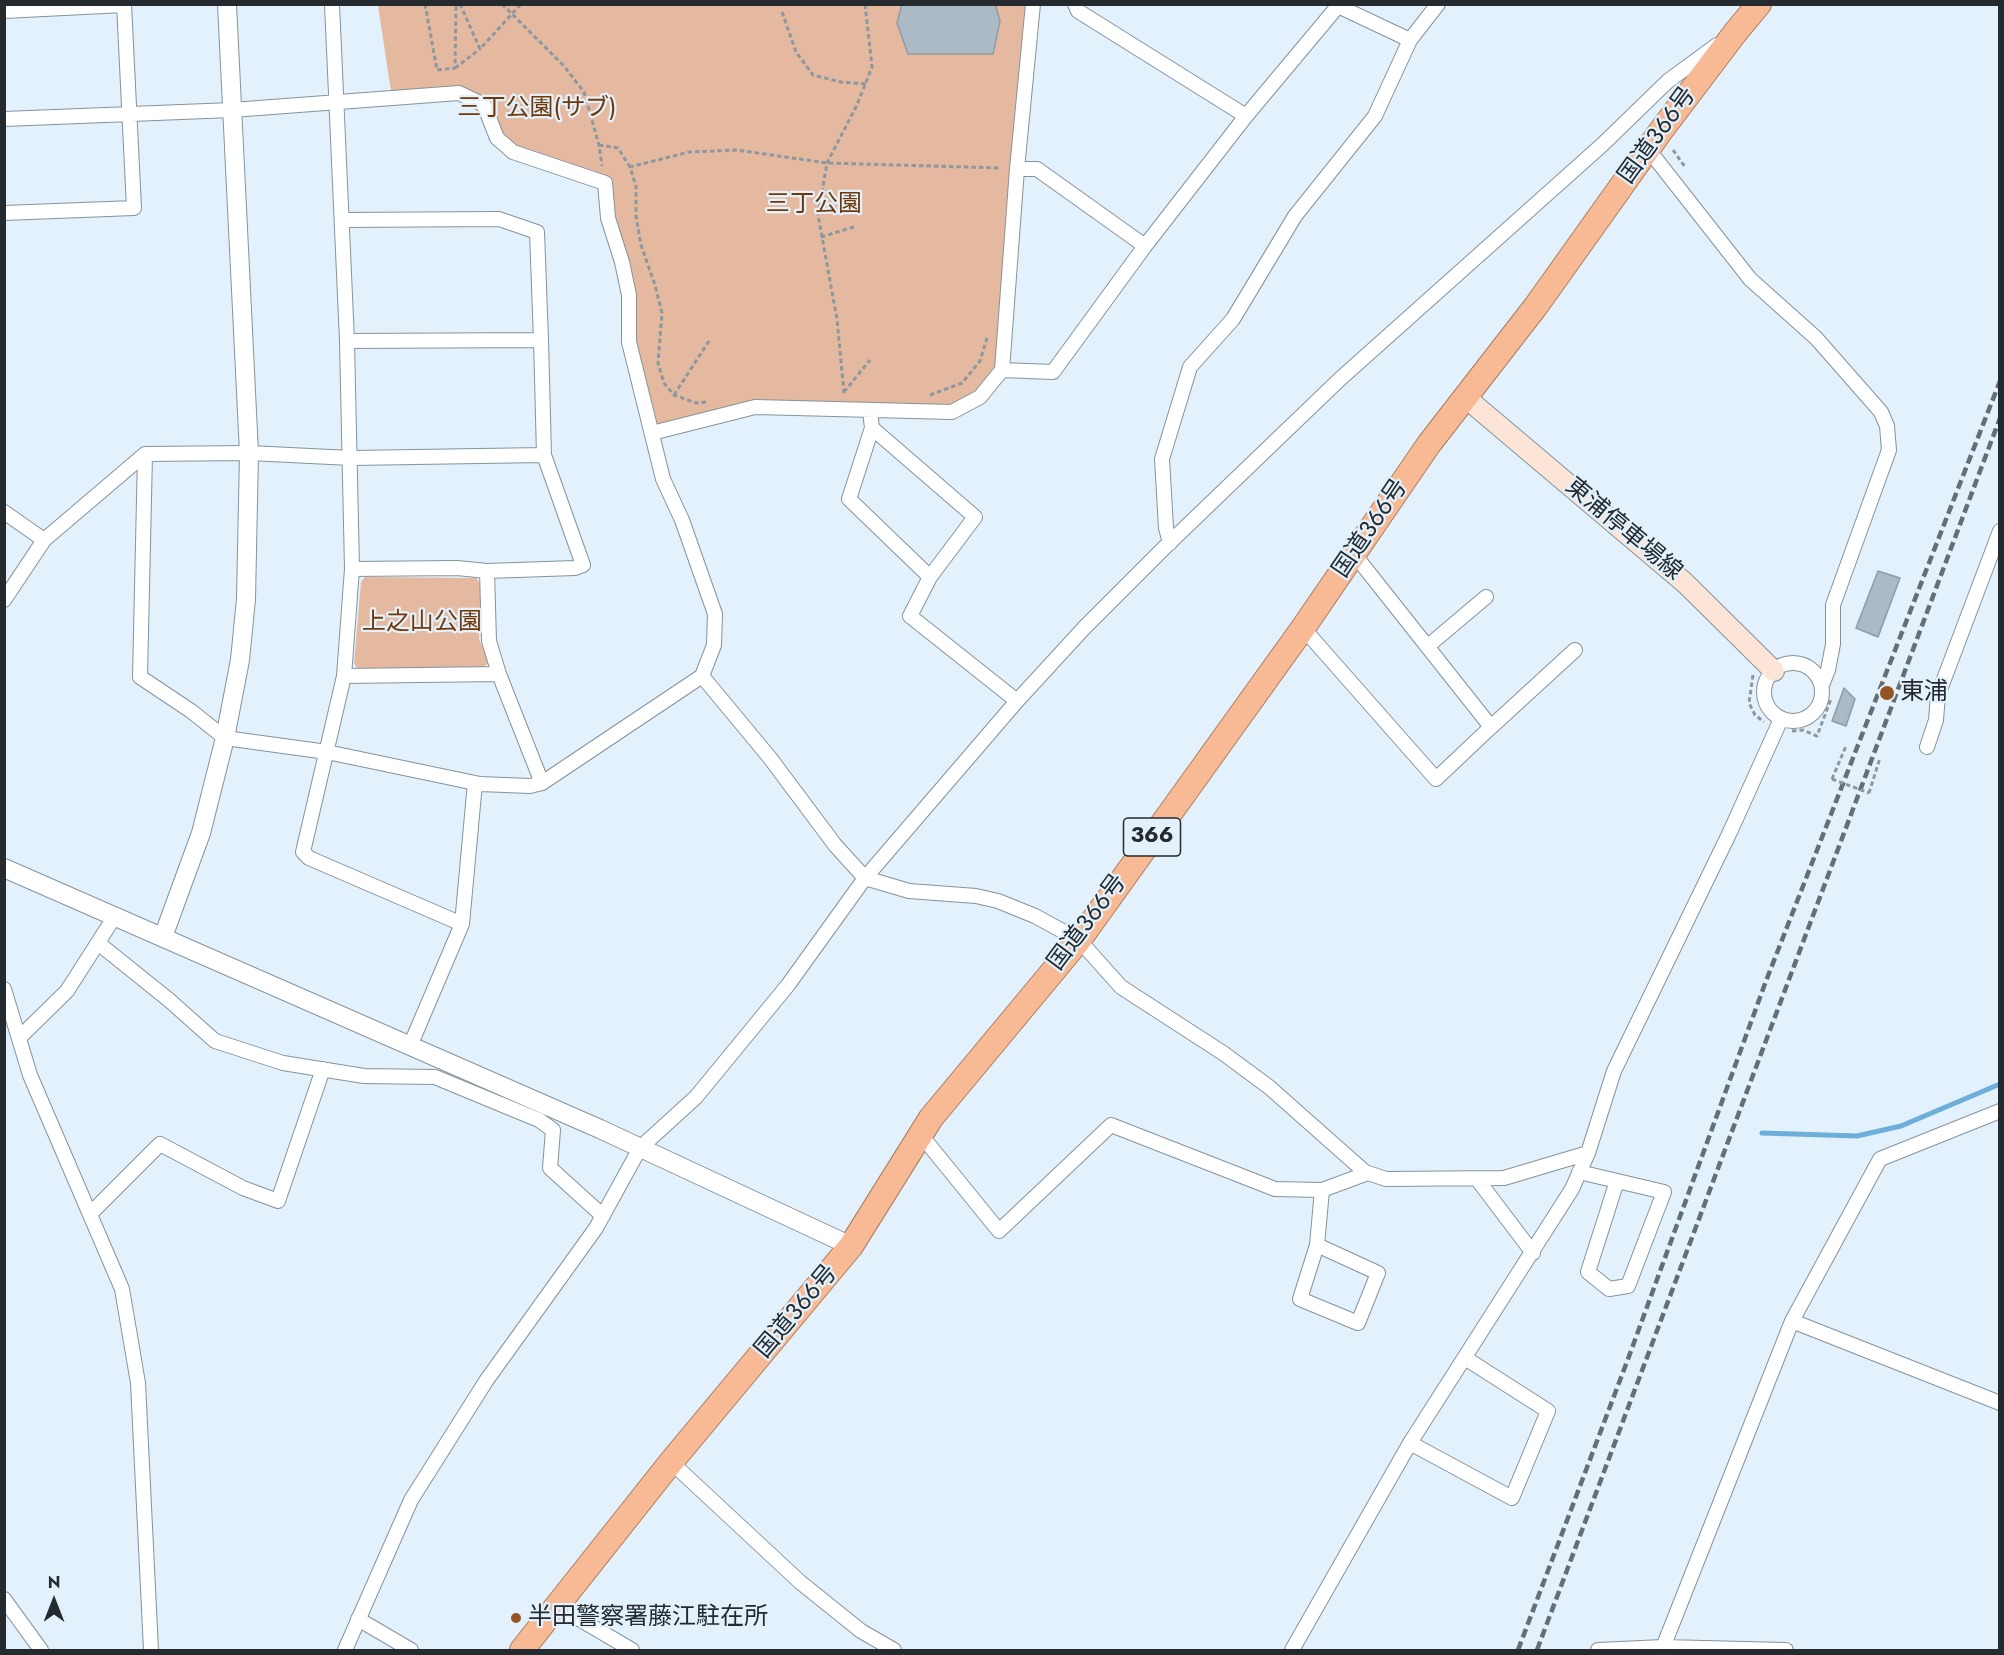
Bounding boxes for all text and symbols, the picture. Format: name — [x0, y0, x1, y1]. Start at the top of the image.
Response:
street label: 国道366号 — [1613, 82, 1703, 190]
park label: 三丁公園(サブ) — [458, 95, 616, 123]
park label: 三丁公園 — [766, 191, 862, 219]
street label: 東浦停車場線 — [1559, 473, 1687, 587]
street label: 国道366号 — [1328, 474, 1414, 584]
park label: 上之山公園 — [362, 609, 482, 637]
place label: 東浦 — [1900, 679, 1948, 707]
marker: 東浦 — [1878, 684, 1896, 702]
road number: 366 — [1124, 818, 1180, 856]
street label: 国道366号 — [1043, 869, 1133, 977]
street label: 国道366号 — [750, 1260, 844, 1364]
north arrow — [24, 1571, 84, 1631]
text: N — [48, 1571, 60, 1594]
place label: 半田警察署藤江駐在所 — [528, 1604, 768, 1632]
marker: 半田警察署藤江駐在所 — [509, 1611, 523, 1625]

